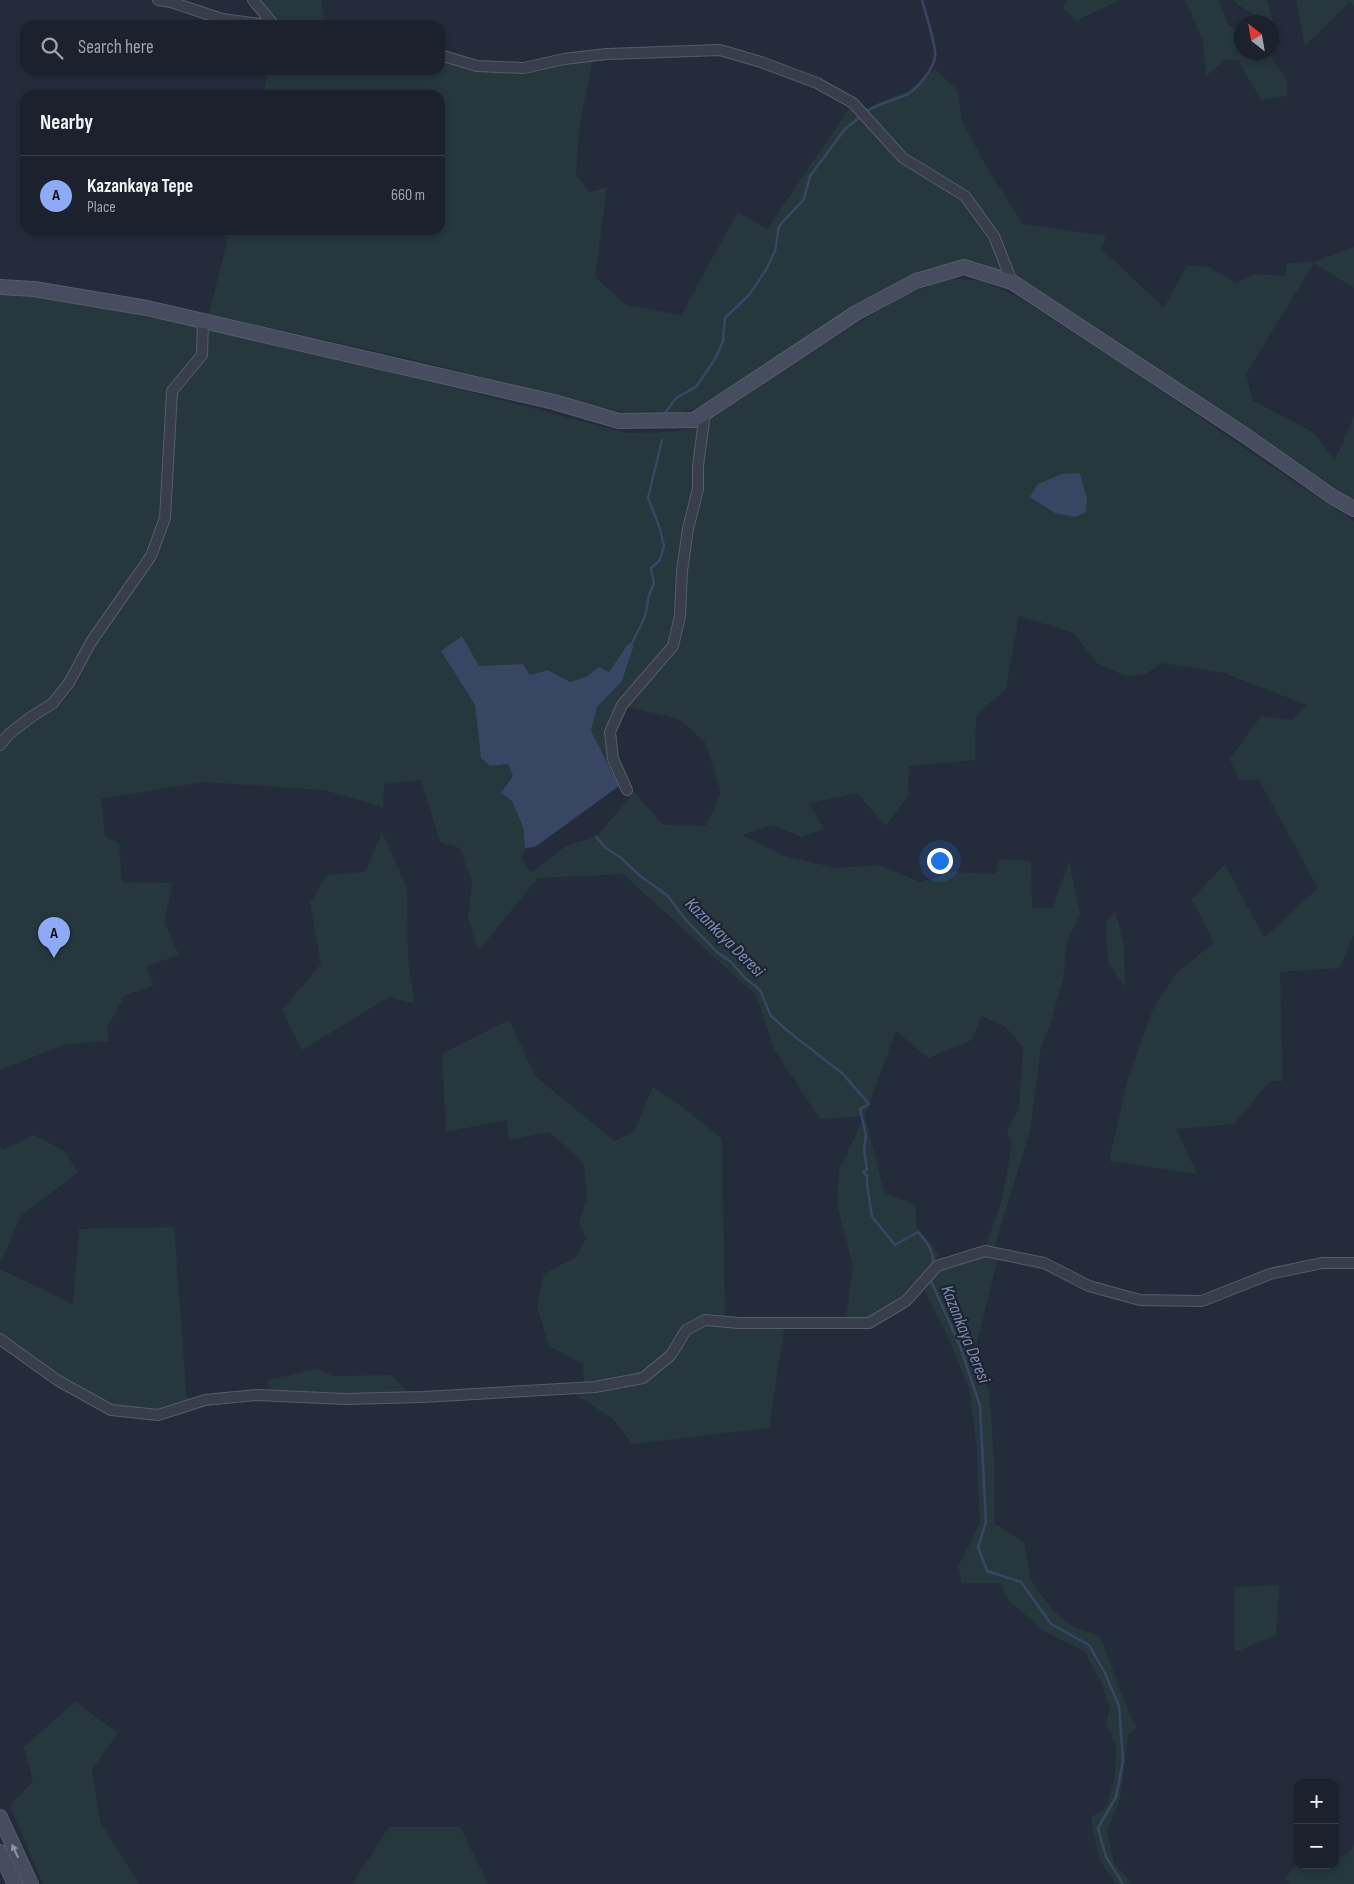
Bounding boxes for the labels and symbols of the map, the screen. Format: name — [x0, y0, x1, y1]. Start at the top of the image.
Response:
north arrow — [1234, 15, 1279, 60]
your location — [927, 848, 953, 874]
water label: Kazankaya Deresi — [681, 893, 769, 982]
pin: A — [38, 917, 70, 958]
water label: Kazankaya Deresi — [936, 1282, 995, 1387]
one-way arrow — [11, 1843, 20, 1858]

